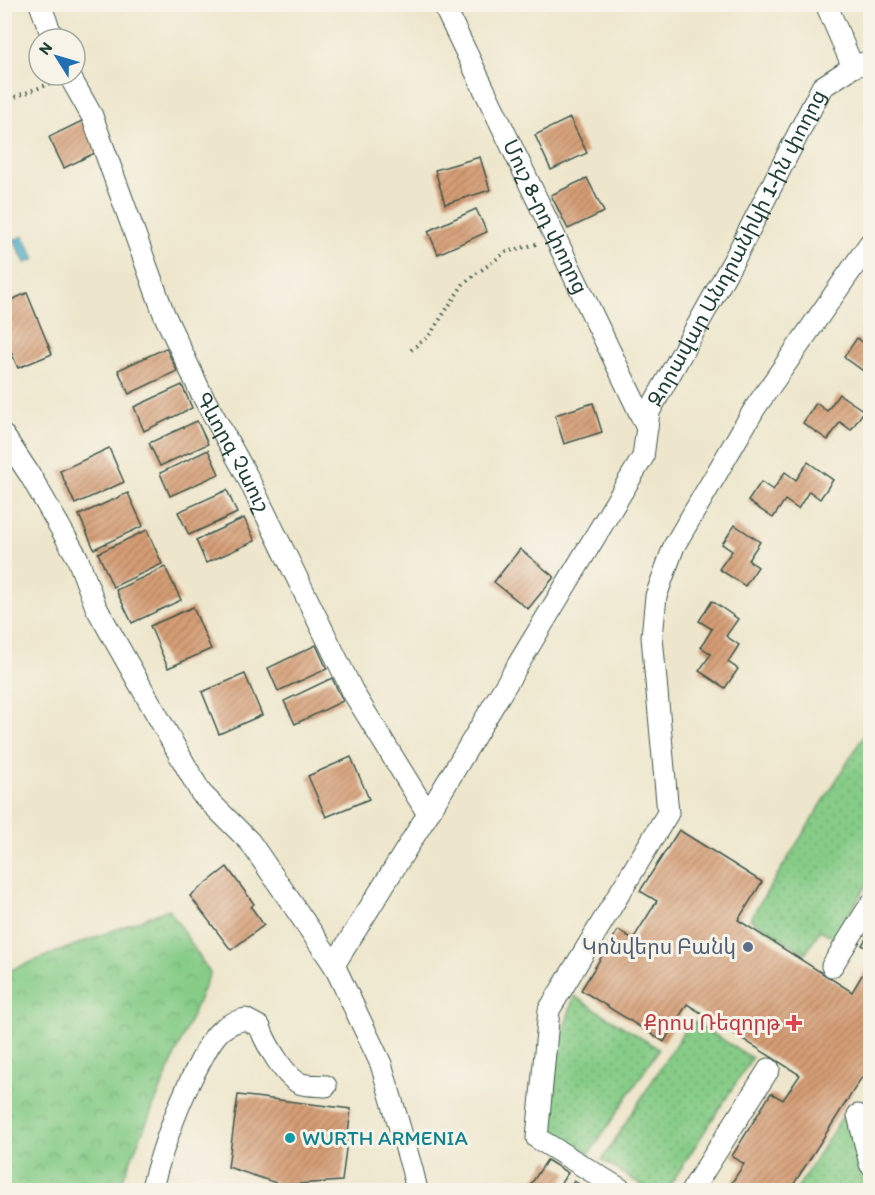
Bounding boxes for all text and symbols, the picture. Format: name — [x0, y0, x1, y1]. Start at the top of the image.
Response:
north arrow — [27, 27, 87, 87]
text: N — [35, 38, 56, 58]
street label: Զորավար Անդրանիկի 1-ին փողոց — [642, 85, 831, 411]
street label: Մուշ 8-րդ փողոց — [498, 135, 594, 298]
street label: Գևորգ Չաուշ — [191, 387, 276, 516]
place label: Կոնվերս Բանկ — [582, 934, 736, 959]
marker: Կոնվերս Բանկ — [741, 940, 755, 954]
place label: Քրոս Ռեզորթ — [644, 1010, 781, 1035]
marker: Քրոս Ռեզորթ — [785, 1014, 803, 1032]
place label: WURTH ARMENIA — [302, 1125, 468, 1150]
marker: WURTH ARMENIA — [283, 1131, 297, 1145]

